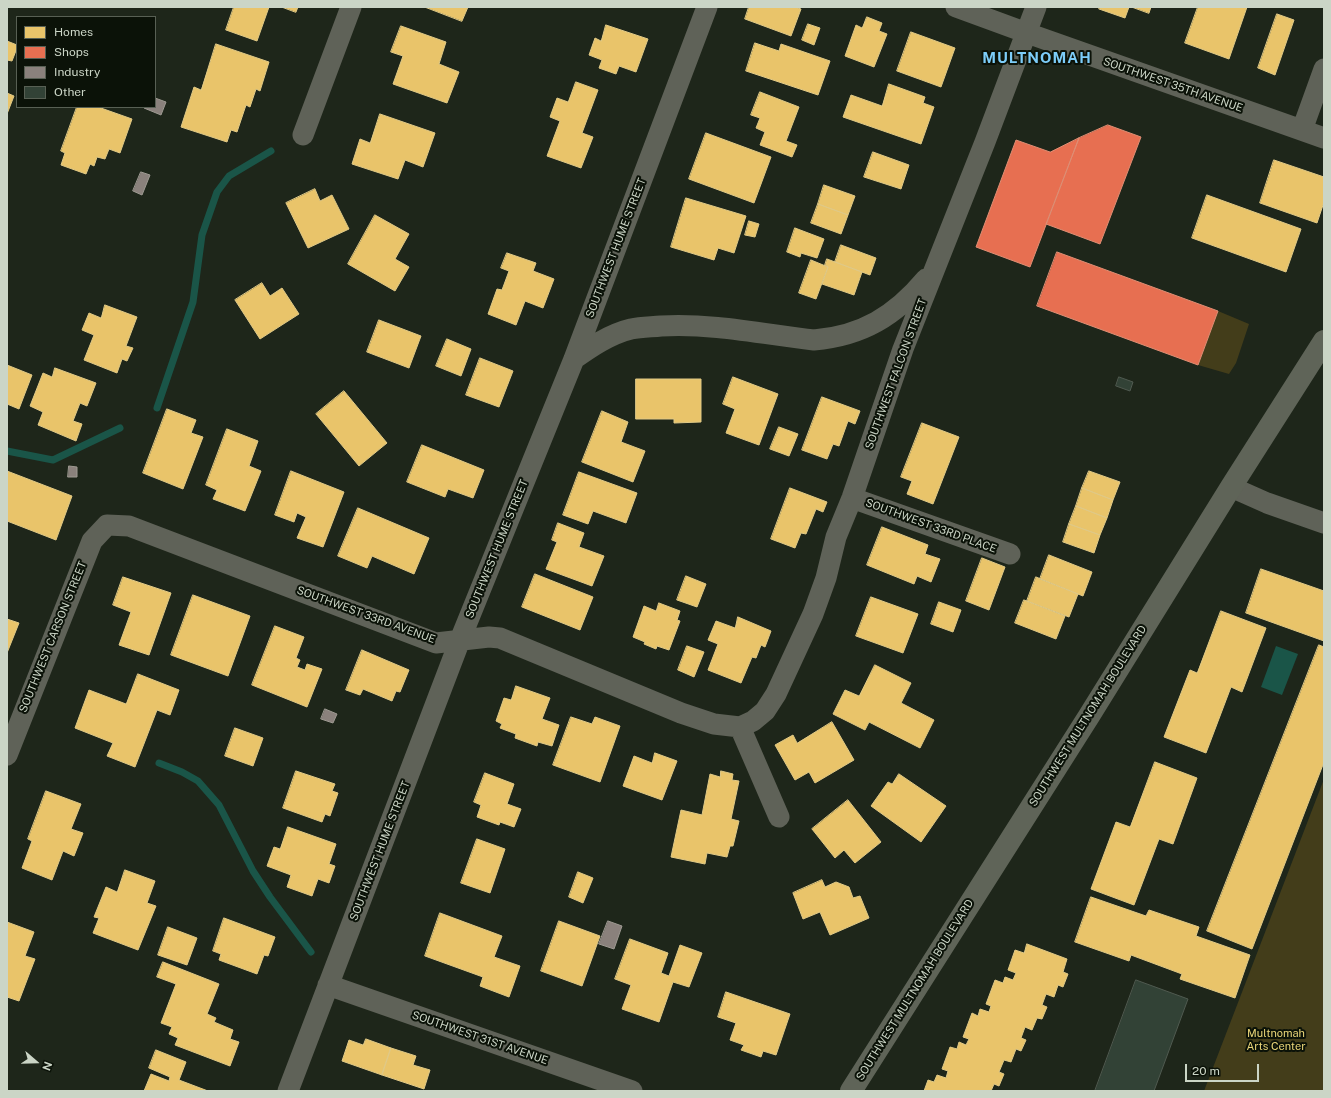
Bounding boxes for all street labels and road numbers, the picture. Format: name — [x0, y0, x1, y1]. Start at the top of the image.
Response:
street label: SOUTHWEST 35TH AVENUE — [1101, 55, 1245, 115]
street label: SOUTHWEST HUME STREET — [583, 176, 649, 320]
street label: SOUTHWEST FALCON STREET — [863, 297, 929, 451]
street label: SOUTHWEST HUME STREET — [463, 478, 531, 620]
street label: SOUTHWEST 33RD PLACE — [864, 496, 998, 556]
street label: SOUTHWEST CARSON STREET — [17, 559, 89, 715]
street label: SOUTHWEST 33RD AVENUE — [295, 584, 437, 646]
street label: SOUTHWEST MULTNOMAH BOULEVARD — [1026, 623, 1150, 809]
street label: SOUTHWEST HUME STREET — [347, 779, 413, 923]
street label: SOUTHWEST MULTNOMAH BOULEVARD — [853, 897, 977, 1083]
street label: SOUTHWEST 31ST AVENUE — [410, 1008, 550, 1068]

